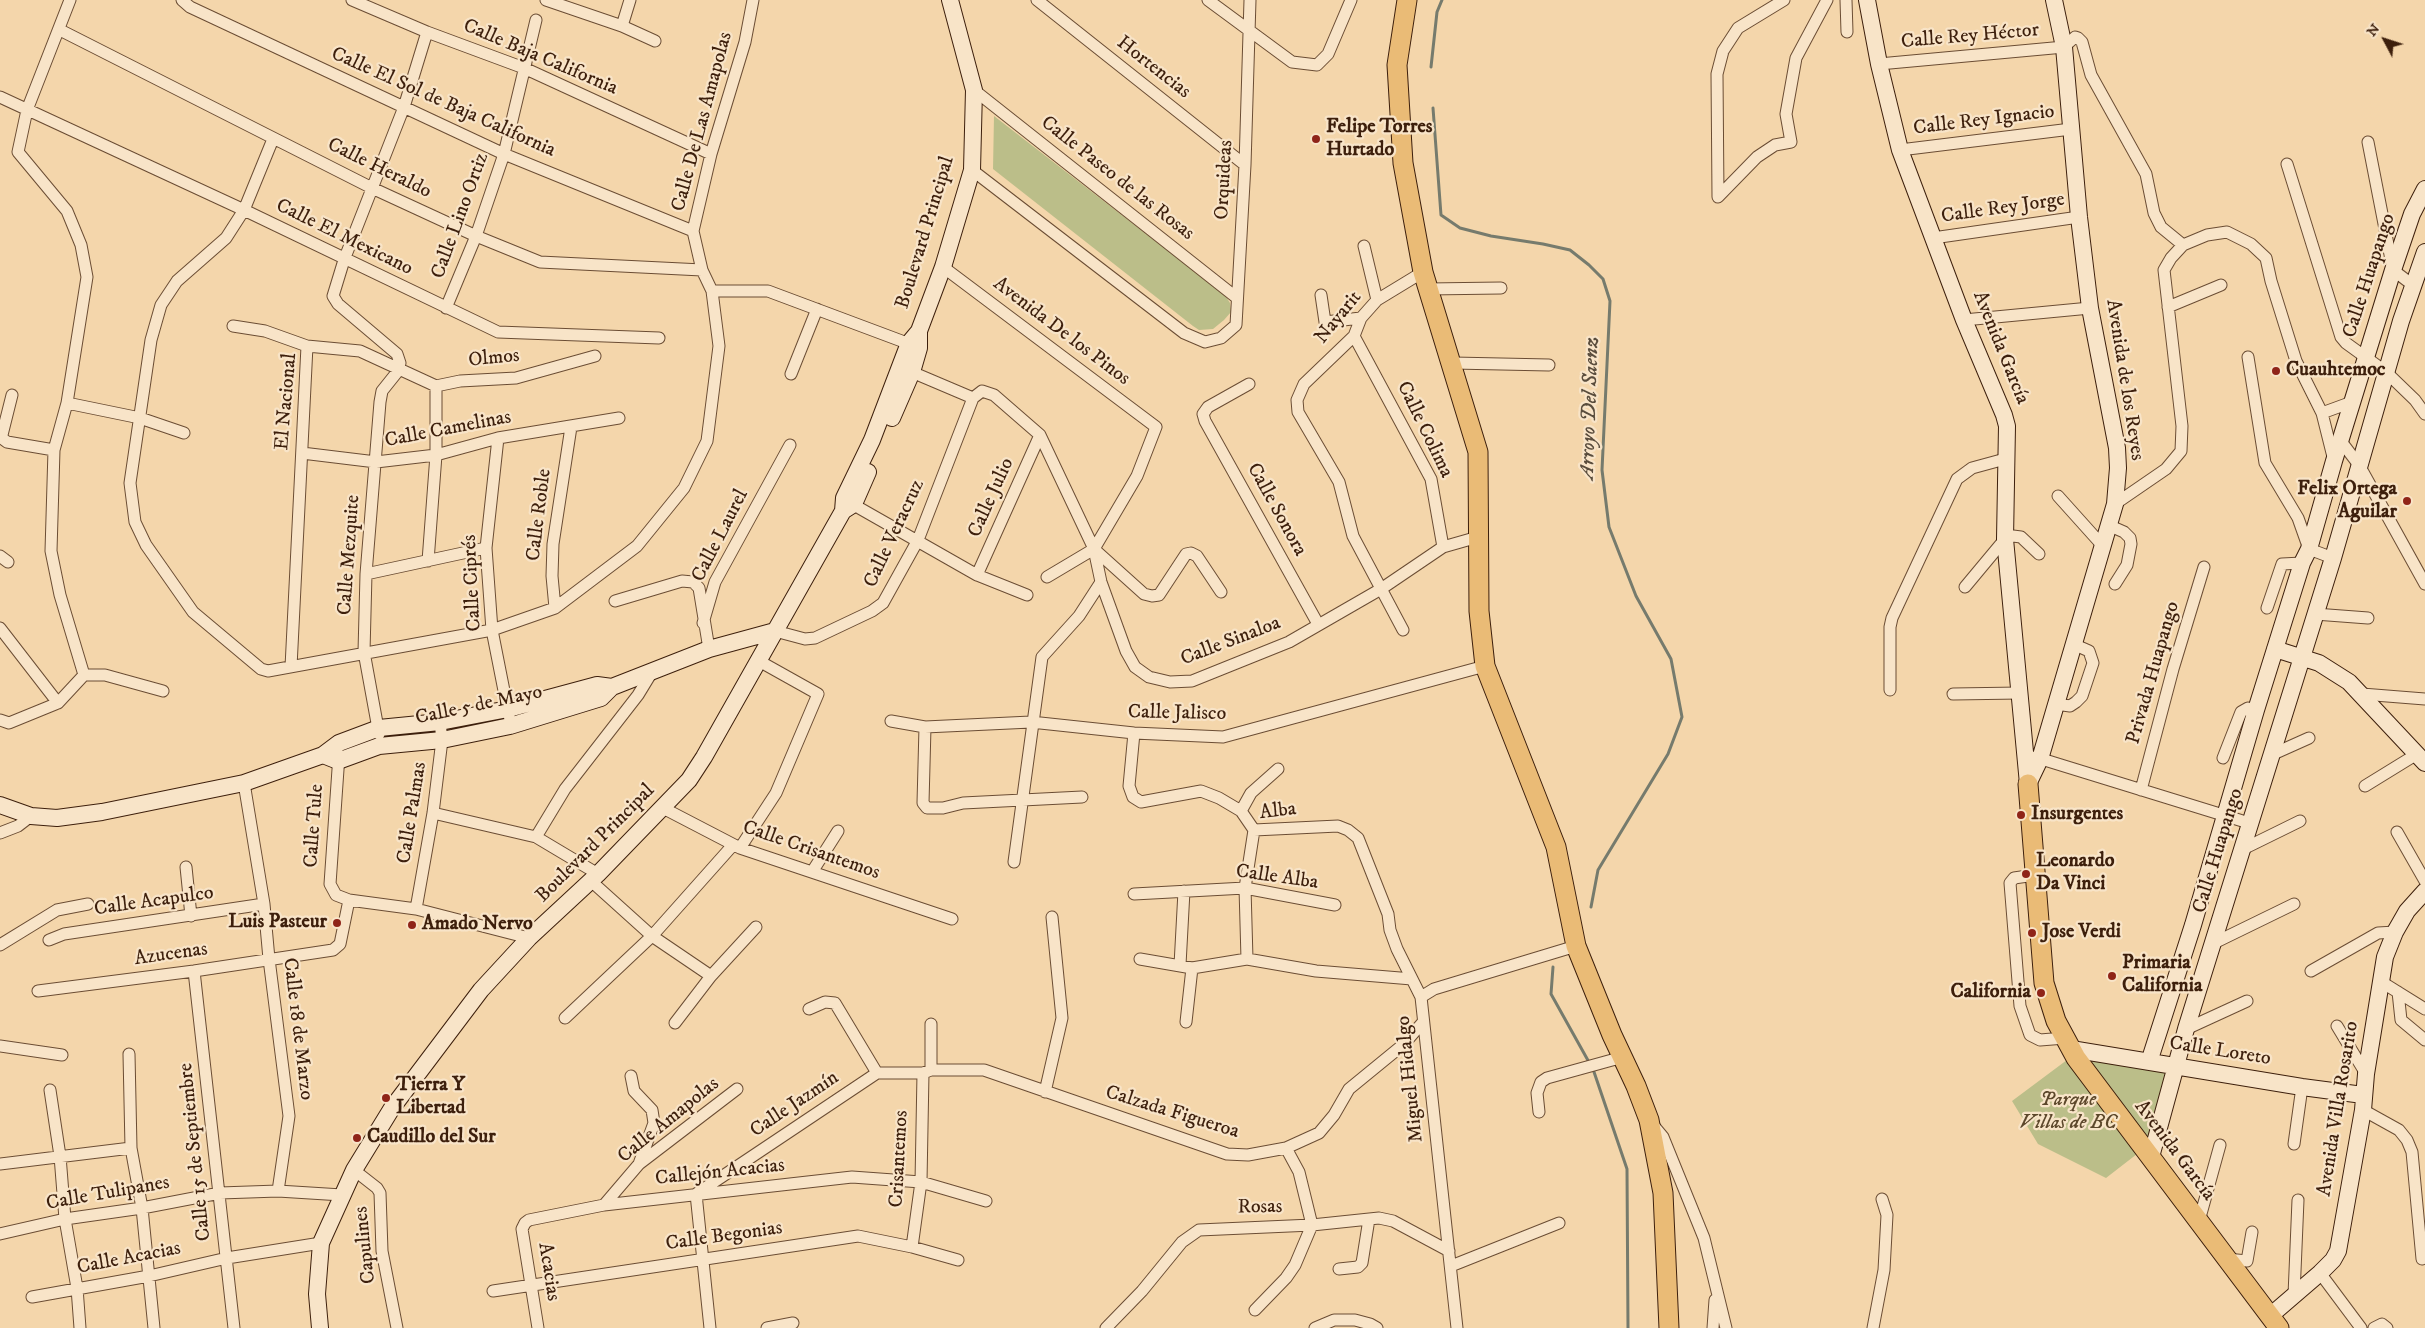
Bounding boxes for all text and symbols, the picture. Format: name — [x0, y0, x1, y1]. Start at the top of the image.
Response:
street label: Calle Baja California — [459, 15, 621, 101]
north arrow — [2360, 15, 2410, 65]
street label: Calle Rey Héctor — [1900, 19, 2040, 55]
text: N — [2363, 20, 2384, 41]
street label: Calle De Las Amapolas — [667, 30, 739, 214]
street label: Hortencias — [1111, 32, 1195, 104]
street label: Calle El Sol de Baja California — [327, 43, 559, 163]
street label: Calle Rey Ignacio — [1912, 100, 2056, 142]
street label: Calle Paseo de las Rosas — [1035, 112, 1199, 246]
place label: Felipe Torres Hurtado — [1326, 116, 1432, 163]
marker: Felipe Torres Hurtado — [1310, 133, 1322, 145]
street label: Calle Heraldo — [323, 134, 435, 204]
street label: Orquideas — [1211, 140, 1239, 220]
street label: Calle Lino Ortiz — [427, 150, 495, 282]
street label: Boulevard Principal — [891, 154, 961, 312]
street label: Calle Rey Jorge — [1940, 188, 2066, 230]
street label: Calle El Mexicano — [272, 195, 416, 281]
street label: Calle Huapango — [2339, 211, 2401, 341]
street label: Avenida De los Pinos — [988, 273, 1134, 391]
street label: Nayarit — [1310, 287, 1368, 349]
street label: Avenida García — [1966, 288, 2034, 408]
street label: Avenida de los Reyes — [2099, 298, 2149, 462]
water label: Arroyo Del Saenz — [1576, 336, 1606, 480]
street label: Olmos — [467, 344, 521, 374]
street label: El Nacional — [271, 352, 303, 452]
place label: Cuauhtemoc — [2286, 359, 2385, 383]
marker: Cuauhtemoc — [2270, 365, 2282, 377]
street label: Calle Colima — [1390, 378, 1458, 482]
street label: Calle Camelinas — [383, 406, 513, 454]
street label: Calle Julio — [964, 455, 1020, 541]
street label: Calle Sonora — [1241, 459, 1311, 561]
street label: Calle Roble — [522, 468, 558, 562]
street label: Calle Veracruz — [860, 476, 930, 592]
place label: Felix Ortega Aguilar — [2297, 478, 2397, 525]
street label: Calle Laurel — [687, 486, 755, 586]
street label: Calle Mezquite — [334, 494, 366, 616]
marker: Felix Ortega Aguilar — [2401, 495, 2413, 507]
street label: Calle Ciprés — [458, 534, 488, 632]
street label: Privada Huapango — [2122, 599, 2186, 747]
street label: Calle Sinaloa — [1178, 612, 1284, 672]
street label: Calle 5 de Mayo — [413, 681, 545, 731]
street label: Calle Jalisco — [1128, 701, 1226, 727]
street label: Calle Palmas — [393, 760, 433, 866]
street label: Boulevard Principal — [532, 780, 660, 908]
street label: Calle Tule — [300, 783, 330, 869]
street label: Calle Huapango — [2189, 786, 2249, 916]
street label: Alba — [1258, 798, 1298, 826]
place label: Insurgentes — [2031, 803, 2123, 827]
marker: Insurgentes — [2015, 809, 2027, 821]
street label: Calle Crisantemos — [739, 816, 883, 886]
place label: Leonardo Da Vinci — [2036, 850, 2114, 897]
street label: Calle Alba — [1234, 860, 1320, 896]
marker: Leonardo Da Vinci — [2020, 868, 2032, 880]
street label: Calle Acapulco — [93, 882, 215, 922]
place label: Luis Pasteur — [228, 911, 327, 935]
place label: Amado Nervo — [422, 913, 533, 937]
marker: Luis Pasteur — [331, 917, 343, 929]
marker: Amado Nervo — [406, 919, 418, 931]
place label: Jose Verdi — [2042, 921, 2121, 945]
marker: Jose Verdi — [2026, 927, 2038, 939]
street label: Azucenas — [133, 938, 209, 972]
place label: Primaria California — [2122, 952, 2202, 999]
street label: Calle 18 de Marzo — [276, 957, 318, 1101]
marker: Primaria California — [2106, 970, 2118, 982]
place label: California — [1951, 981, 2031, 1005]
marker: California — [2035, 987, 2047, 999]
street label: Miguel Hidalgo — [1392, 1014, 1430, 1144]
street label: Avenida Villa Rosarito — [2313, 1020, 2365, 1198]
street label: Calle Loreto — [2168, 1032, 2272, 1072]
street label: Calle 15 de Septiembre — [175, 1062, 217, 1242]
street label: Calle Jazmín — [746, 1067, 844, 1143]
street label: Calle Amapolas — [613, 1073, 725, 1169]
place label: Tierra Y Libertad — [396, 1074, 466, 1121]
street label: Calzada Figueroa — [1102, 1081, 1242, 1145]
park label: Parque Villas de BC — [2019, 1089, 2117, 1136]
marker: Tierra Y Libertad — [380, 1092, 392, 1104]
street label: Avenida García — [2128, 1096, 2220, 1206]
street label: Crisantemos — [885, 1110, 915, 1208]
place label: Caudillo del Sur — [367, 1126, 496, 1150]
marker: Caudillo del Sur — [351, 1132, 363, 1144]
street label: Callejón Acacias — [654, 1154, 786, 1192]
street label: Calle Tulipanes — [45, 1171, 171, 1217]
street label: Rosas — [1237, 1196, 1283, 1220]
street label: Capulines — [350, 1205, 382, 1285]
street label: Calle Begonias — [664, 1217, 784, 1257]
street label: Calle Acacias — [75, 1237, 183, 1281]
street label: Acacias — [532, 1241, 564, 1303]

